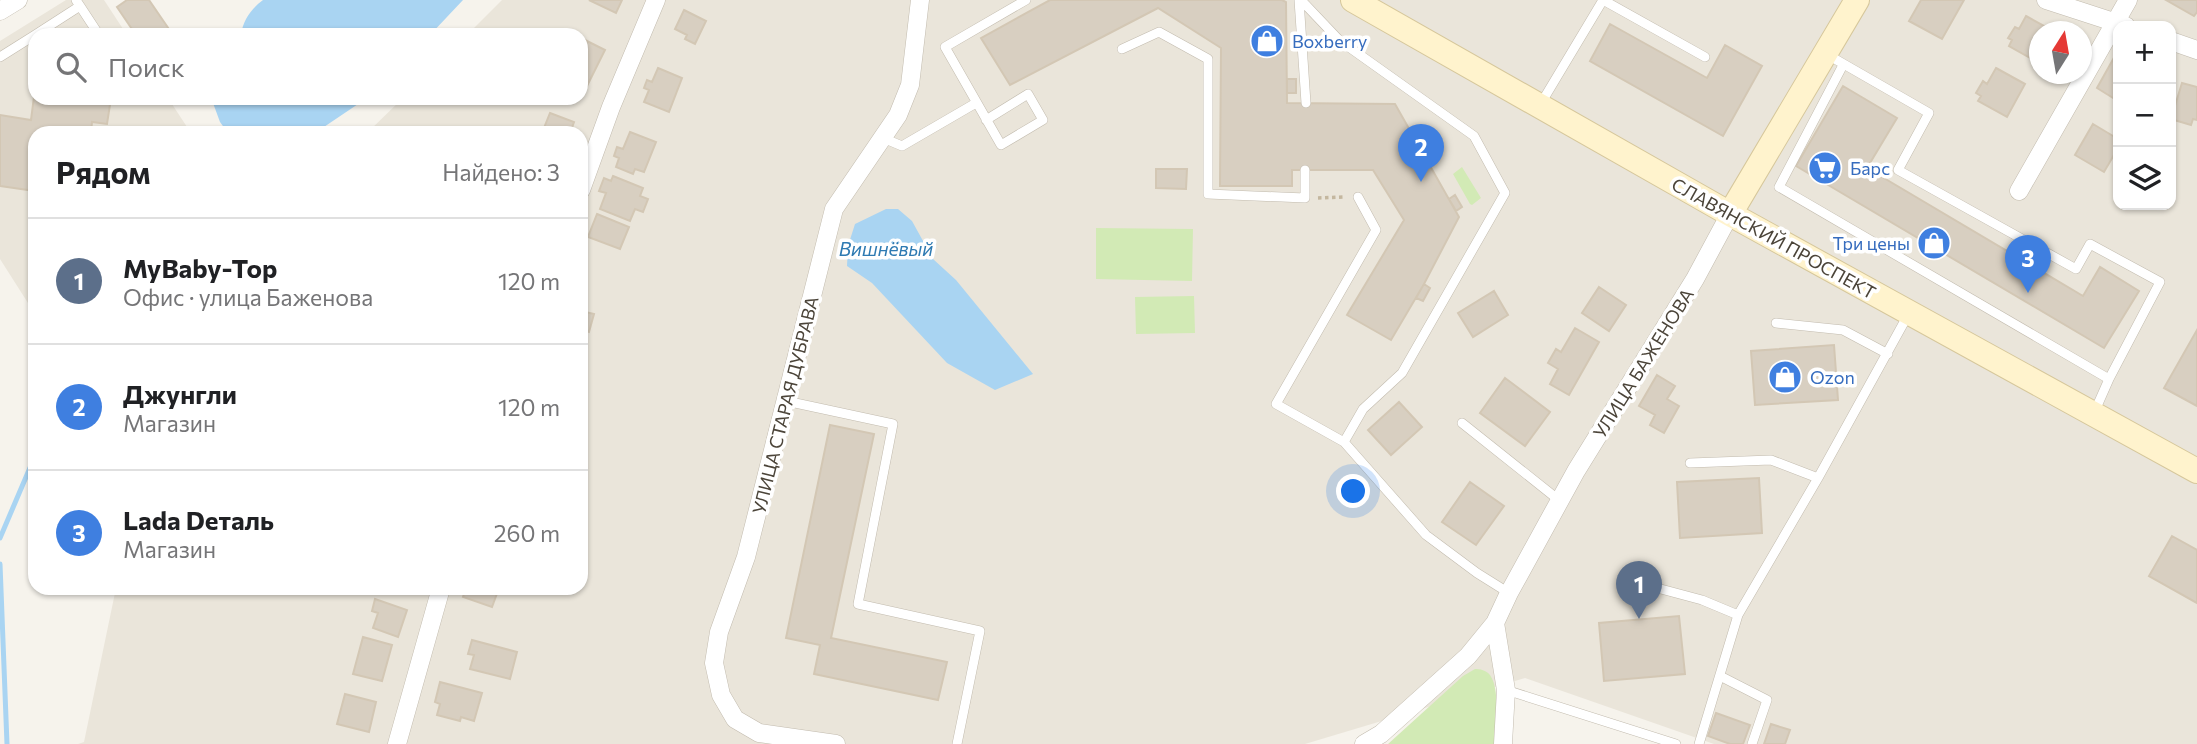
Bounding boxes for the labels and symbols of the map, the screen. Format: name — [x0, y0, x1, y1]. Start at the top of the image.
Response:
north arrow — [2029, 21, 2092, 84]
shop icon: Boxberry — [1248, 22, 1286, 60]
place label: Boxberry — [1292, 30, 1367, 52]
pin: 2 — [1398, 124, 1444, 182]
supermarket icon: Барс — [1806, 149, 1844, 187]
place label: Барс — [1850, 157, 1890, 179]
street label: СЛАВЯНСКИЙ ПРОСПЕКТ — [1668, 173, 1880, 303]
shop icon: Три цены — [1915, 224, 1953, 262]
place label: Три цены — [1832, 232, 1910, 254]
pin: 3 — [2005, 235, 2051, 293]
water label: Вишнёвый — [839, 237, 933, 260]
street label: УЛИЦА БАЖЕНОВА — [1588, 284, 1698, 442]
street label: УЛИЦА СТАРАЯ ДУБРАВА — [747, 294, 823, 516]
shop icon: Ozon — [1766, 358, 1804, 396]
place label: Ozon — [1810, 366, 1855, 388]
your location — [1336, 474, 1370, 508]
pin: 1 — [1616, 561, 1662, 619]

